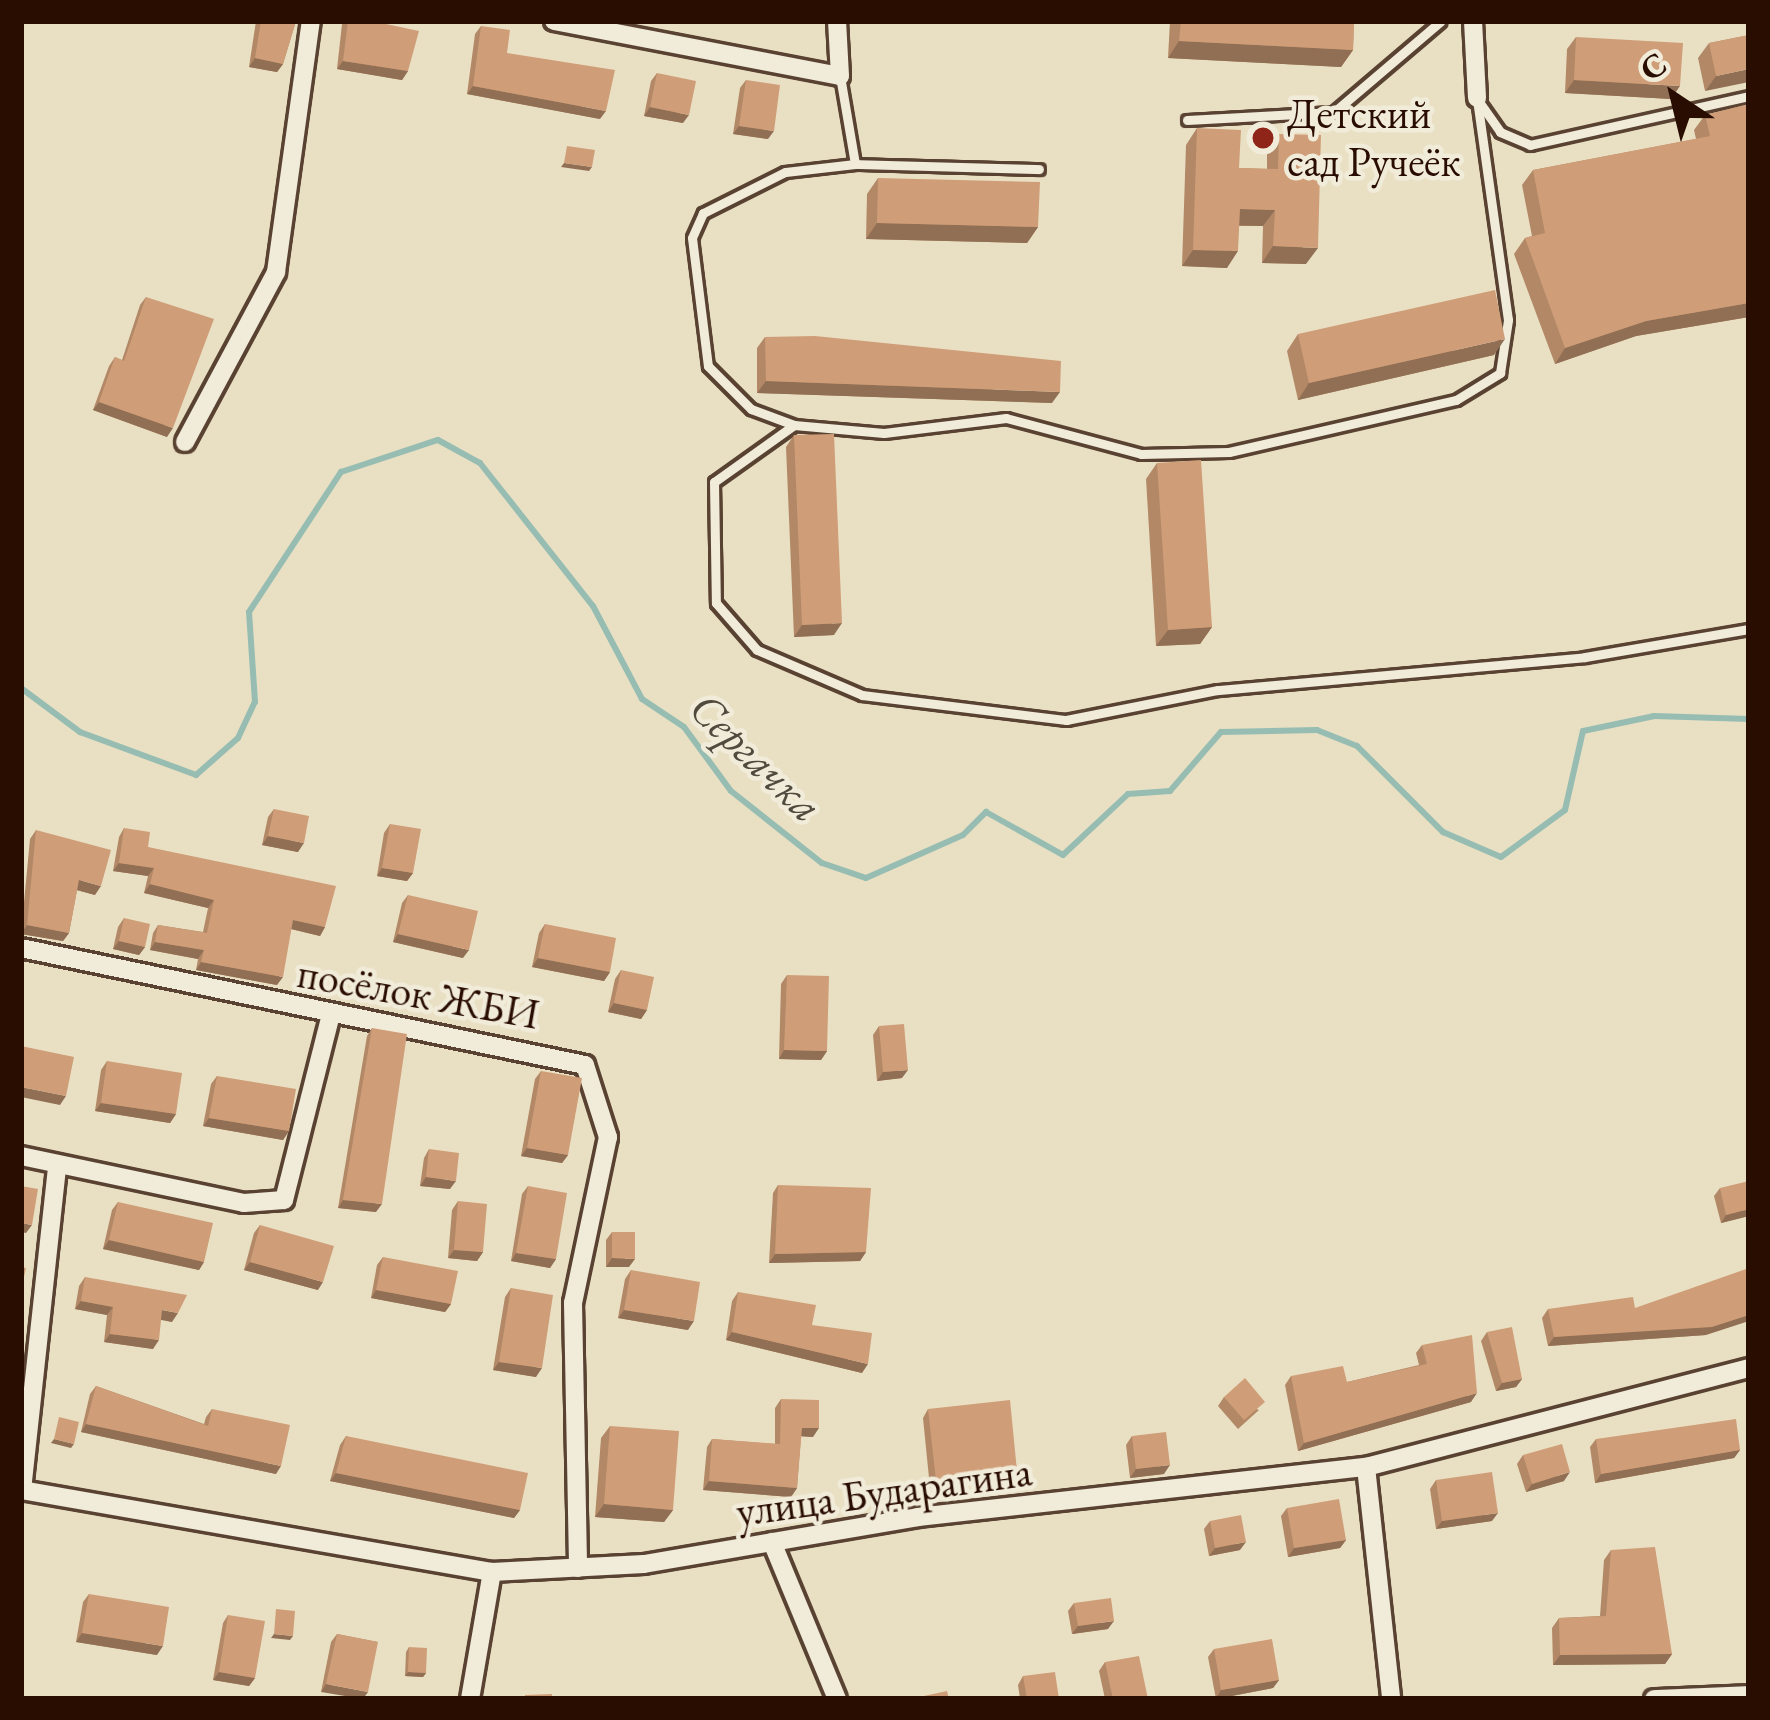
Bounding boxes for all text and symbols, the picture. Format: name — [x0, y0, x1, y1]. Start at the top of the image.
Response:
north arrow — [1614, 36, 1734, 156]
text: С — [1631, 42, 1675, 90]
place label: Детский сад Ручеёк — [1287, 89, 1461, 188]
marker: Детский сад Ручеёк — [1250, 125, 1276, 151]
water label: Сергачка — [679, 681, 833, 833]
street label: посёлок ЖБИ — [294, 948, 542, 1040]
street label: улица Бударагина — [733, 1446, 1035, 1538]

